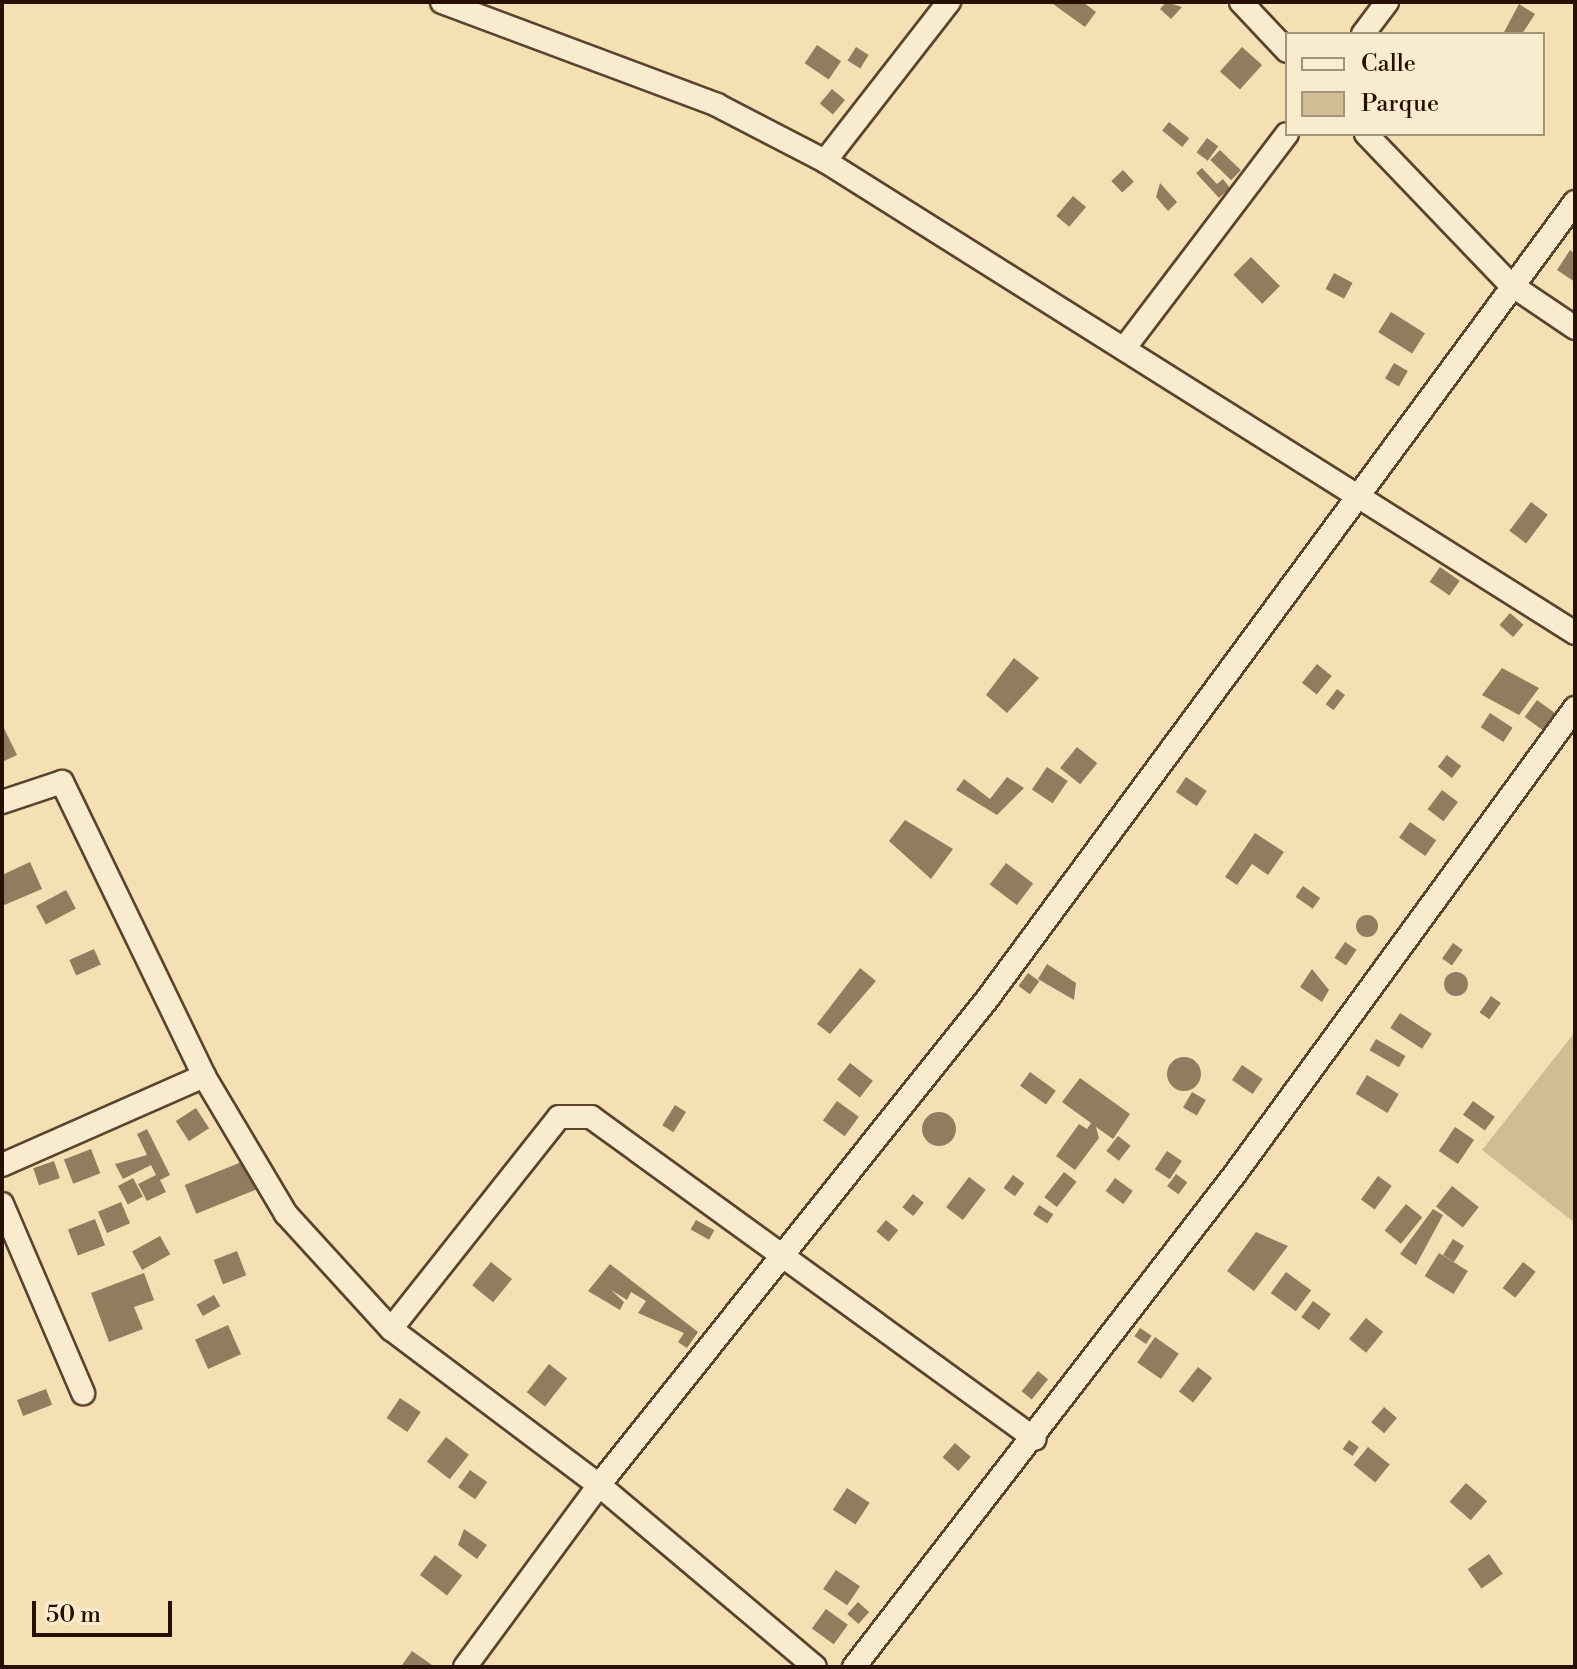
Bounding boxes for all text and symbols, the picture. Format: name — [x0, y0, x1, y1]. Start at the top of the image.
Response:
legend — [1285, 32, 1545, 136]
text: Calle — [1361, 49, 1416, 79]
text: Parque — [1361, 89, 1439, 119]
scale bar — [36, 1585, 176, 1635]
text: 50 m — [46, 1600, 101, 1630]

